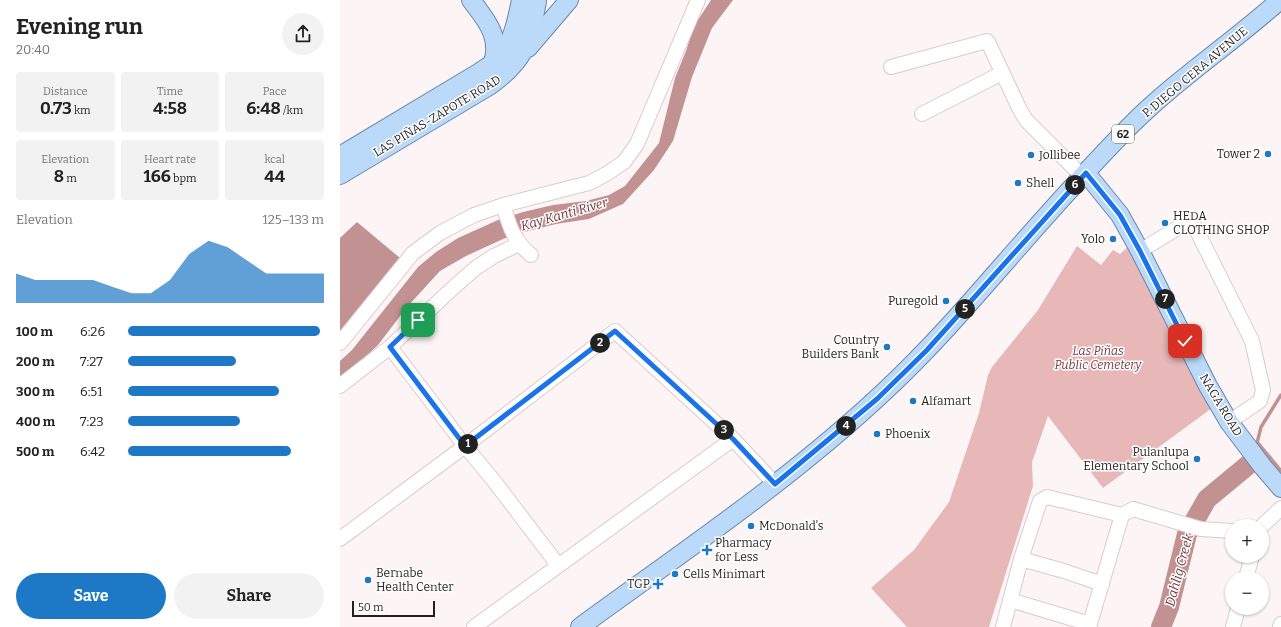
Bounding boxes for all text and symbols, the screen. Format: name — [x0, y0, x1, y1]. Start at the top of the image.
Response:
text: Evening run — [16, 13, 143, 40]
button: share — [282, 13, 324, 55]
street label: P. DIEGO CERA AVENUE — [1139, 24, 1251, 120]
text: 20:40 — [16, 42, 50, 57]
street label: LAS PIÑAS-ZAPOTE ROAD — [370, 72, 503, 160]
text: Distance — [43, 85, 88, 98]
text: Time — [157, 85, 183, 98]
text: Pace — [263, 85, 287, 98]
text: 0.73 — [40, 98, 72, 119]
text: 4:58 — [153, 98, 187, 119]
text: 6:48 — [246, 98, 281, 119]
text: km — [72, 104, 91, 117]
text: /km — [281, 104, 303, 117]
road number: 62 — [1112, 125, 1134, 143]
place label: Tower 2 — [1217, 147, 1260, 161]
place label: Jollibee — [1038, 148, 1080, 162]
marker: Tower 2 — [1263, 149, 1273, 159]
marker: Jollibee — [1026, 150, 1036, 160]
text: Elevation — [41, 153, 89, 166]
text: Heart rate — [144, 153, 196, 166]
text: kcal — [264, 153, 285, 166]
text: 8 — [54, 166, 64, 187]
text: 166 — [143, 166, 171, 187]
text: 44 — [264, 166, 285, 187]
text: m — [64, 172, 77, 185]
text: bpm — [171, 172, 197, 185]
pin: 6 — [1065, 175, 1085, 195]
place label: Shell — [1026, 176, 1055, 190]
marker: Shell — [1013, 178, 1023, 188]
text: 6 — [1072, 178, 1078, 191]
water label: Kay Kanti River — [519, 194, 610, 234]
place label: HEDA CLOTHING SHOP — [1173, 209, 1270, 237]
text: Elevation — [16, 212, 73, 227]
text: 125–133 m — [262, 212, 324, 227]
marker: HEDA CLOTHING SHOP — [1160, 218, 1170, 228]
place label: Yolo — [1081, 232, 1105, 246]
marker: Yolo — [1108, 234, 1118, 244]
pin: 7 — [1155, 289, 1175, 309]
text: 7 — [1162, 292, 1168, 305]
place label: Puregold — [888, 294, 938, 308]
marker: Puregold — [941, 296, 951, 306]
pin: 5 — [955, 299, 975, 319]
text: 5 — [962, 302, 968, 315]
pin — [401, 303, 435, 337]
icon: arrive — [407, 309, 429, 331]
text: 100 m — [16, 324, 53, 339]
text: 6:26 — [80, 324, 105, 339]
pin — [1168, 324, 1202, 358]
icon: check — [1174, 330, 1196, 352]
pin: 2 — [590, 333, 610, 353]
place label: Country Builders Bank — [802, 333, 880, 361]
text: 2 — [597, 336, 603, 349]
marker: Country Builders Bank — [882, 342, 892, 352]
park label: Las Piñas Public Cemetery — [1055, 344, 1142, 372]
text: 200 m — [16, 354, 55, 369]
text: 7:27 — [80, 354, 103, 369]
street label: NAGA ROAD — [1197, 371, 1245, 439]
text: 300 m — [16, 384, 55, 399]
text: 6:51 — [80, 384, 102, 399]
place label: Alfamart — [921, 394, 972, 408]
marker: Alfamart — [908, 396, 918, 406]
text: 400 m — [16, 414, 55, 429]
text: 7:23 — [80, 414, 104, 429]
pin: 4 — [836, 416, 856, 436]
text: 4 — [843, 419, 849, 432]
pin: 3 — [714, 420, 734, 440]
text: 3 — [721, 423, 727, 436]
place label: Phoenix — [885, 427, 931, 441]
marker: Phoenix — [872, 429, 882, 439]
pin: 1 — [458, 434, 478, 454]
text: 1 — [466, 437, 470, 450]
text: 500 m — [16, 444, 54, 459]
text: 6:42 — [80, 444, 105, 459]
place label: Pulanlupa Elementary School — [1083, 445, 1190, 473]
marker: Pulanlupa Elementary School — [1192, 454, 1202, 464]
place label: McDonald's — [759, 519, 824, 533]
map controls — [1225, 519, 1269, 615]
button: + — [1225, 519, 1269, 563]
marker: McDonald's — [746, 521, 756, 531]
water label: Dahlig Creek — [1162, 531, 1196, 608]
place label: Pharmacy for Less — [715, 536, 772, 564]
marker: Pharmacy for Less — [702, 545, 712, 555]
place label: Bernabe Health Center — [376, 566, 454, 594]
place label: Cells Minimart — [683, 567, 766, 581]
marker: Cells Minimart — [670, 569, 680, 579]
button: − — [1225, 571, 1269, 615]
button: Save — [16, 573, 166, 619]
button: Share — [174, 573, 324, 619]
marker: Bernabe Health Center — [363, 575, 373, 585]
place label: TGP — [627, 577, 650, 591]
marker: TGP — [653, 579, 663, 589]
scale bar — [352, 599, 435, 618]
text: 50 m — [358, 601, 384, 614]

